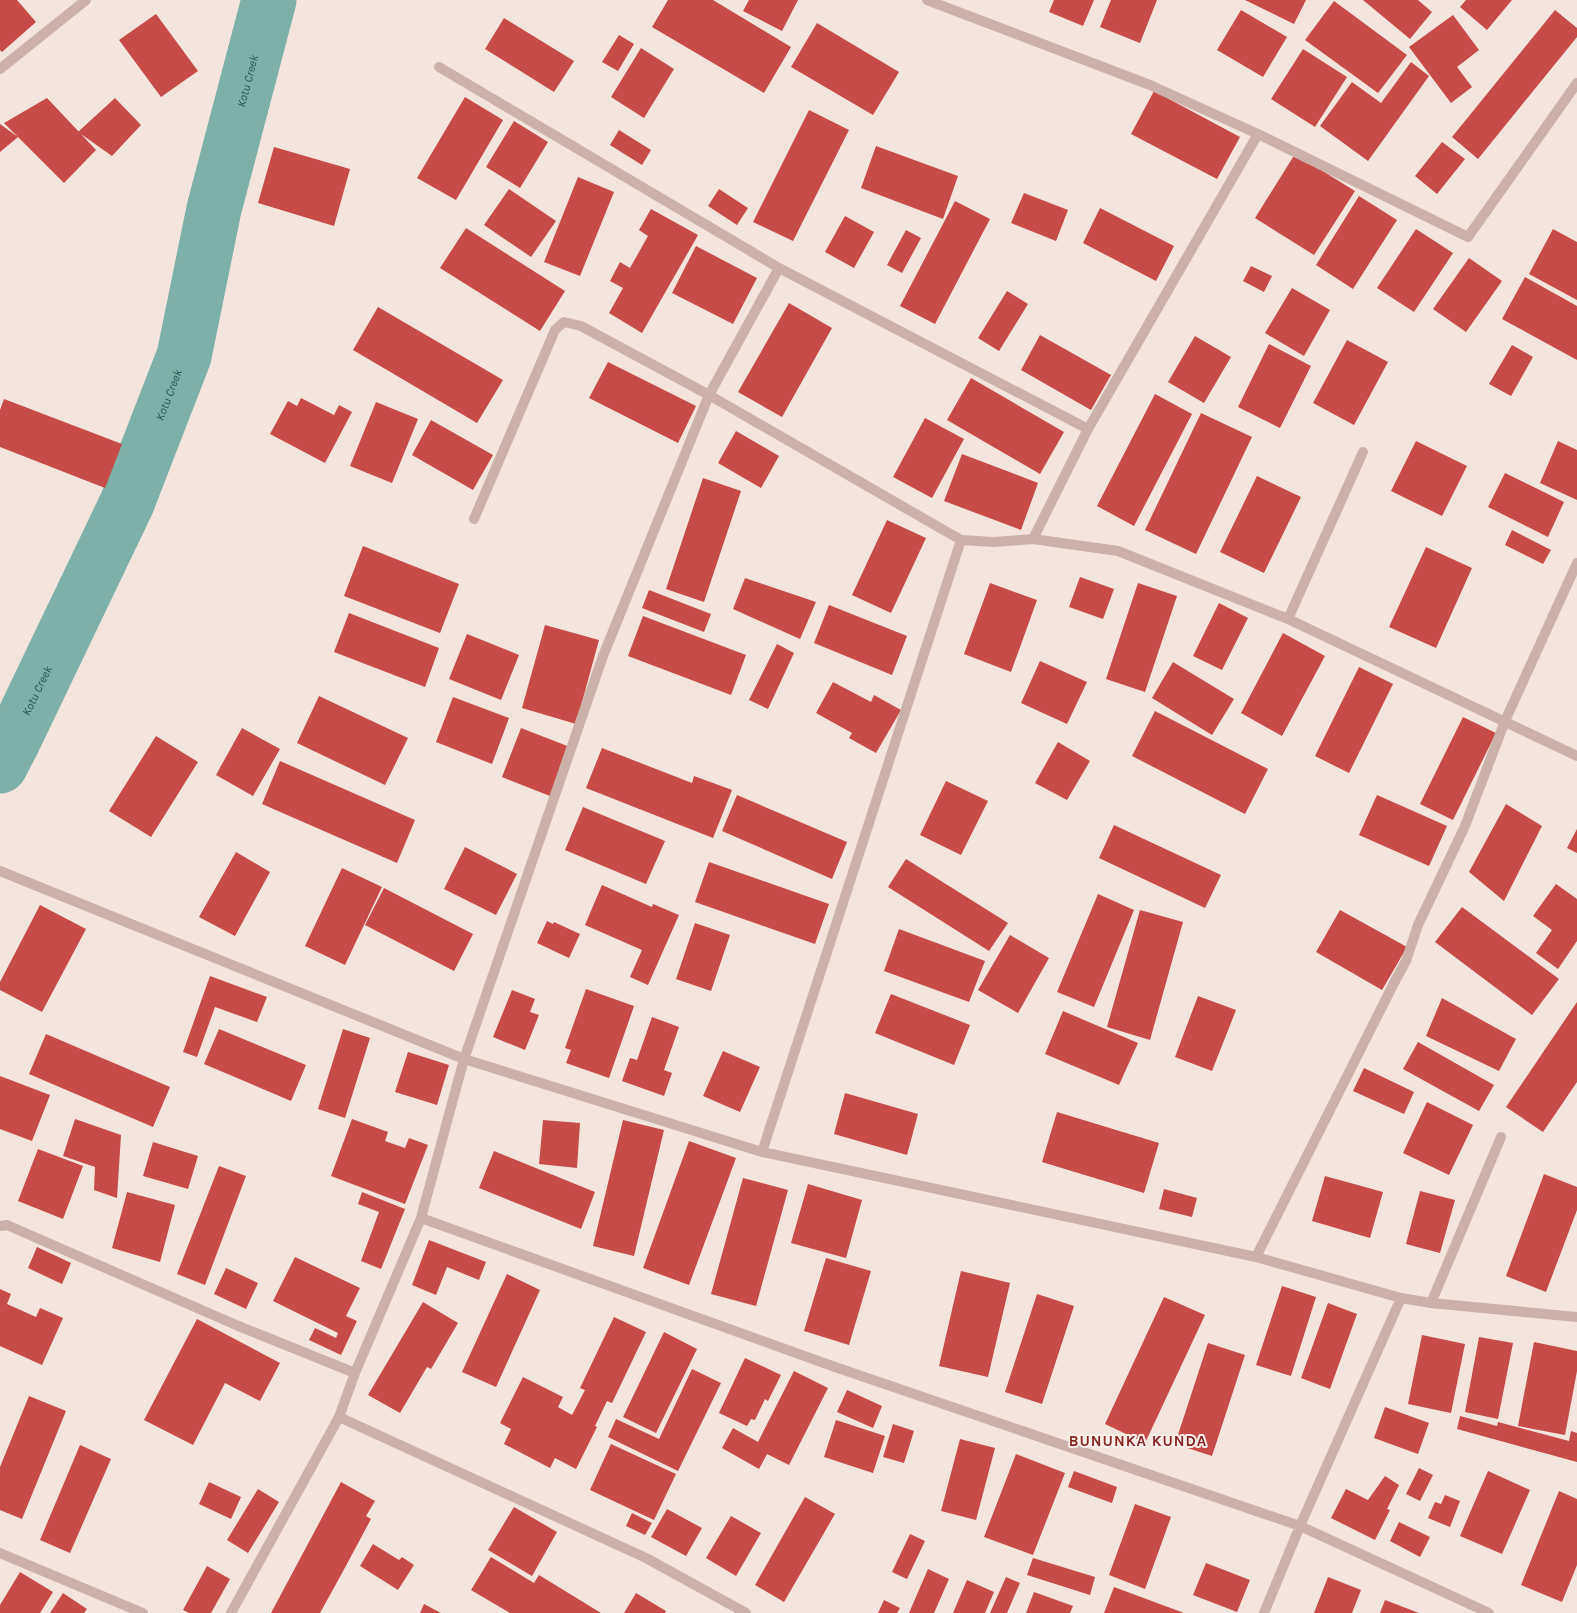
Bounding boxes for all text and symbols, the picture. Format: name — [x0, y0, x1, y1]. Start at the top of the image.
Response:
water label: Kotu Creek — [234, 53, 261, 109]
water label: Kotu Creek — [153, 367, 185, 422]
water label: Kotu Creek — [19, 663, 55, 718]
district label: BUNUNKA KUNDA — [1069, 1432, 1207, 1450]

